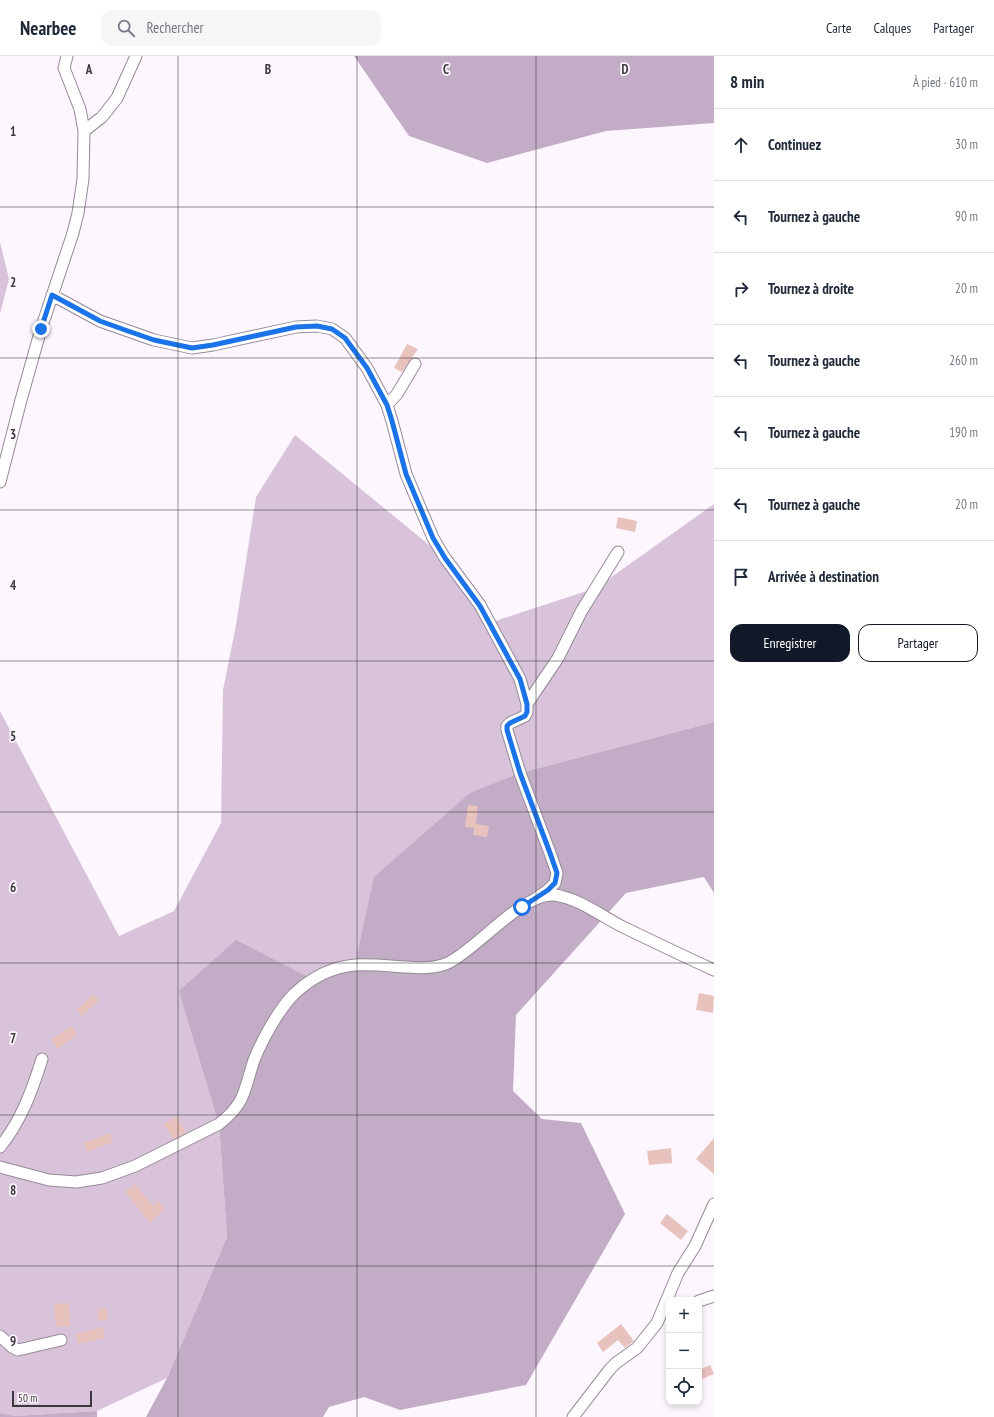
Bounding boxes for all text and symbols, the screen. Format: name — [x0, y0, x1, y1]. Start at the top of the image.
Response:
search box — [101, 10, 381, 46]
text: Nearbee — [20, 16, 77, 40]
icon: search — [115, 17, 137, 39]
text: Rechercher — [147, 18, 204, 37]
text: Carte — [826, 19, 851, 37]
text: Calques — [873, 19, 911, 37]
text: Partager — [933, 19, 974, 37]
text: A — [85, 61, 93, 78]
text: B — [265, 61, 271, 78]
text: C — [443, 61, 449, 78]
text: D — [622, 61, 629, 78]
text: 8 min — [730, 71, 764, 93]
text: À pied · 610 m — [913, 74, 978, 91]
text: 1 — [10, 123, 16, 140]
icon: ahead — [730, 134, 752, 156]
text: Continuez — [768, 135, 821, 154]
text: 30 m — [955, 136, 978, 153]
icon: left — [730, 206, 752, 228]
text: Tournez à gauche — [768, 207, 860, 226]
text: 90 m — [955, 208, 978, 225]
text: 2 — [10, 274, 16, 291]
icon: right — [730, 278, 752, 300]
text: Tournez à droite — [768, 279, 854, 298]
text: 20 m — [955, 280, 978, 297]
route end — [32, 320, 50, 338]
icon: left — [730, 350, 752, 372]
text: Tournez à gauche — [768, 351, 860, 370]
text: 260 m — [949, 352, 978, 369]
icon: left — [730, 422, 752, 444]
text: Tournez à gauche — [768, 423, 860, 442]
text: 190 m — [949, 424, 978, 441]
text: 3 — [10, 426, 16, 443]
icon: left — [730, 494, 752, 516]
text: Tournez à gauche — [768, 495, 860, 514]
text: 20 m — [955, 496, 978, 513]
icon: arrive — [730, 566, 752, 588]
text: Arrivée à destination — [768, 567, 879, 586]
text: 4 — [10, 577, 17, 594]
button: Enregistrer — [730, 624, 850, 662]
button: Partager — [858, 624, 978, 662]
text: 5 — [10, 728, 16, 745]
text: 6 — [10, 879, 16, 896]
route start — [513, 898, 531, 916]
text: 7 — [10, 1030, 16, 1047]
text: 8 — [10, 1182, 16, 1199]
map controls — [666, 1297, 702, 1405]
button: + — [666, 1297, 702, 1333]
text: 9 — [10, 1333, 16, 1350]
button: − — [666, 1333, 702, 1369]
button: locate — [666, 1369, 702, 1405]
scale bar — [12, 1389, 92, 1408]
text: 50 m — [18, 1391, 37, 1405]

